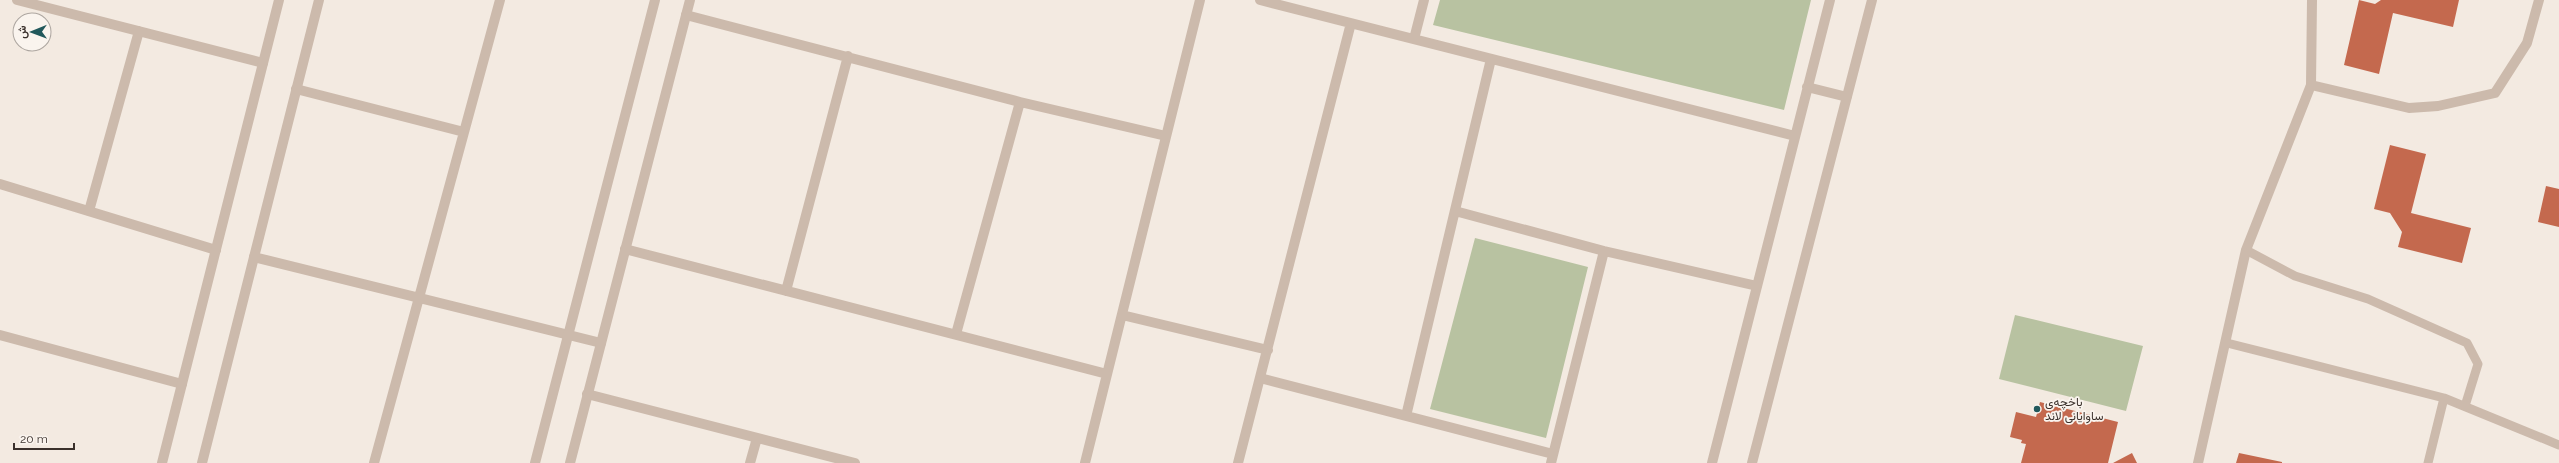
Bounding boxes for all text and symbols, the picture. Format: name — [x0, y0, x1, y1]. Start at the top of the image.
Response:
north arrow — [12, 12, 52, 52]
text: ش — [16, 25, 29, 39]
place label: باخچەی ساوایانی لاند — [2045, 395, 2104, 424]
marker: باخچەی ساوایانی لاند — [2032, 404, 2042, 414]
scale bar — [14, 425, 74, 451]
text: 20 m — [20, 432, 48, 446]

